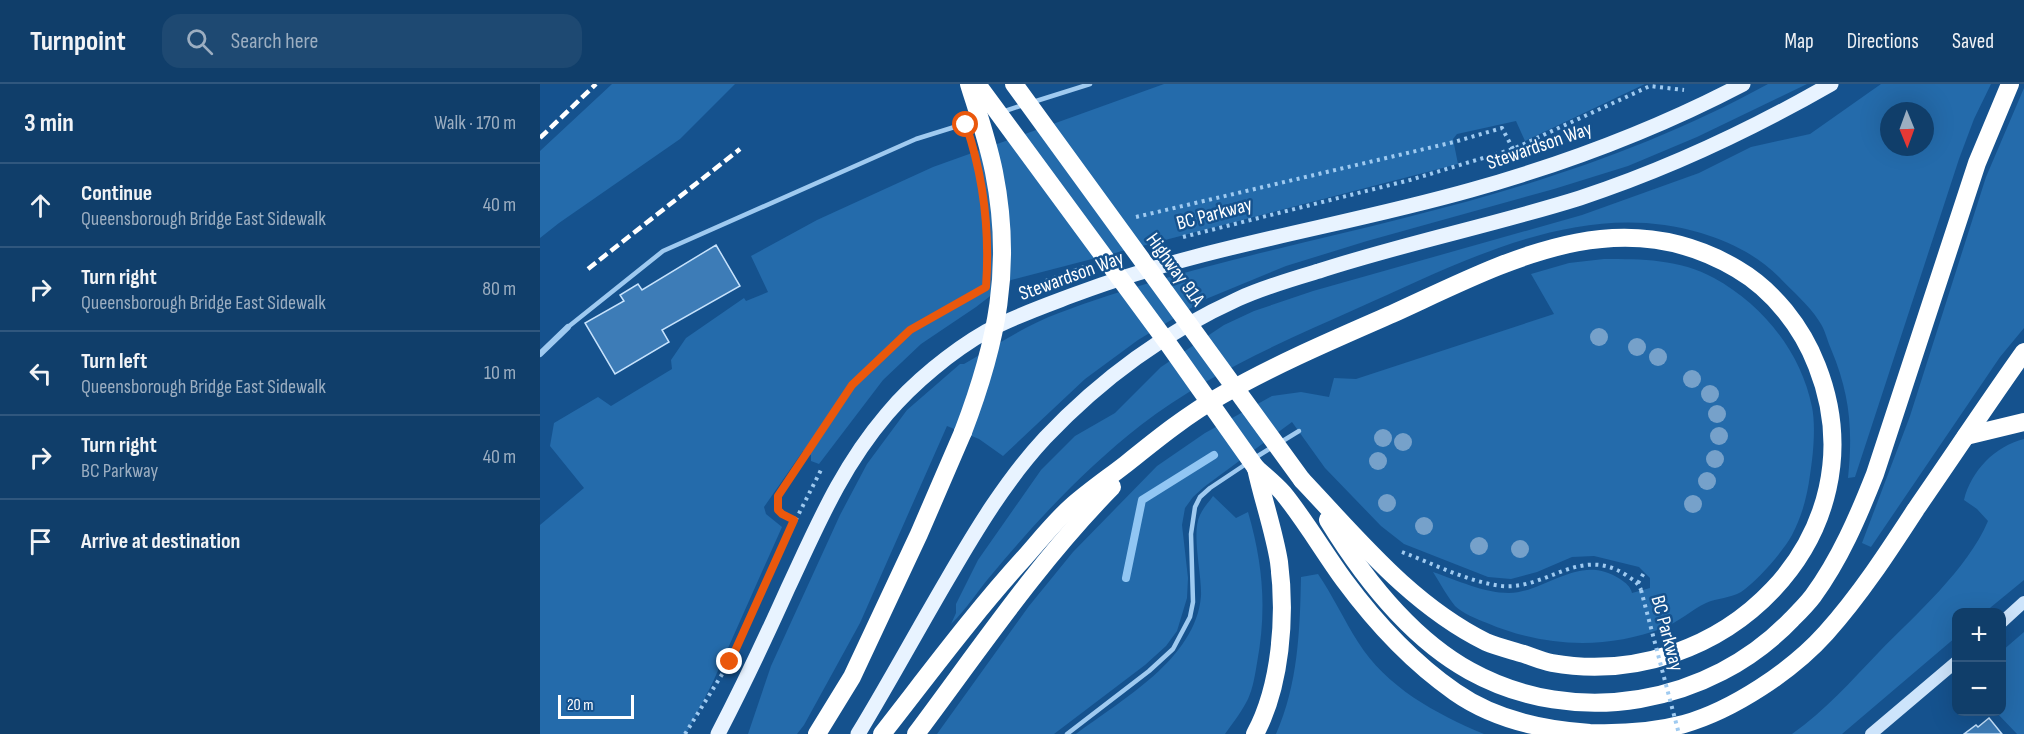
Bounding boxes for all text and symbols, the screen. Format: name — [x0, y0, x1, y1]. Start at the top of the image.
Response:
search box — [162, 14, 582, 68]
text: Turnpoint — [30, 25, 126, 58]
icon: search — [183, 25, 216, 58]
text: Search here — [231, 28, 318, 55]
text: Map — [1784, 29, 1814, 54]
text: Directions — [1847, 29, 1919, 54]
text: Saved — [1952, 29, 1994, 54]
north arrow — [1880, 102, 1934, 156]
text: 3 min — [24, 108, 74, 139]
text: Walk · 170 m — [434, 111, 516, 135]
route start — [952, 111, 978, 137]
street label: Stewardson Way — [1483, 117, 1595, 175]
text: Continue — [81, 180, 152, 207]
icon: ahead — [24, 189, 57, 222]
street label: BC Parkway — [1174, 192, 1255, 236]
text: 40 m — [483, 193, 516, 217]
text: Queensborough Bridge East Sidewalk — [81, 207, 326, 231]
street label: Highway 91A — [1141, 228, 1210, 311]
street label: Stewardson Way — [1016, 246, 1127, 306]
text: Turn right — [81, 264, 157, 291]
icon: right — [24, 273, 57, 306]
text: 80 m — [482, 277, 516, 301]
text: Queensborough Bridge East Sidewalk — [81, 291, 326, 315]
text: Turn left — [81, 348, 147, 375]
icon: left — [24, 357, 57, 390]
text: 10 m — [484, 361, 516, 385]
text: Queensborough Bridge East Sidewalk — [81, 375, 326, 399]
text: Turn right — [81, 432, 157, 459]
icon: right — [24, 441, 57, 474]
text: 40 m — [483, 445, 516, 469]
text: BC Parkway — [81, 459, 158, 483]
icon: arrive — [24, 525, 57, 558]
text: Arrive at destination — [81, 528, 240, 555]
street label: BC Parkway — [1645, 593, 1689, 674]
map controls — [1952, 608, 2006, 716]
button: + — [1952, 608, 2006, 662]
route end — [716, 648, 742, 674]
button: − — [1952, 662, 2006, 716]
scale bar — [558, 692, 634, 720]
text: 20 m — [567, 696, 594, 715]

